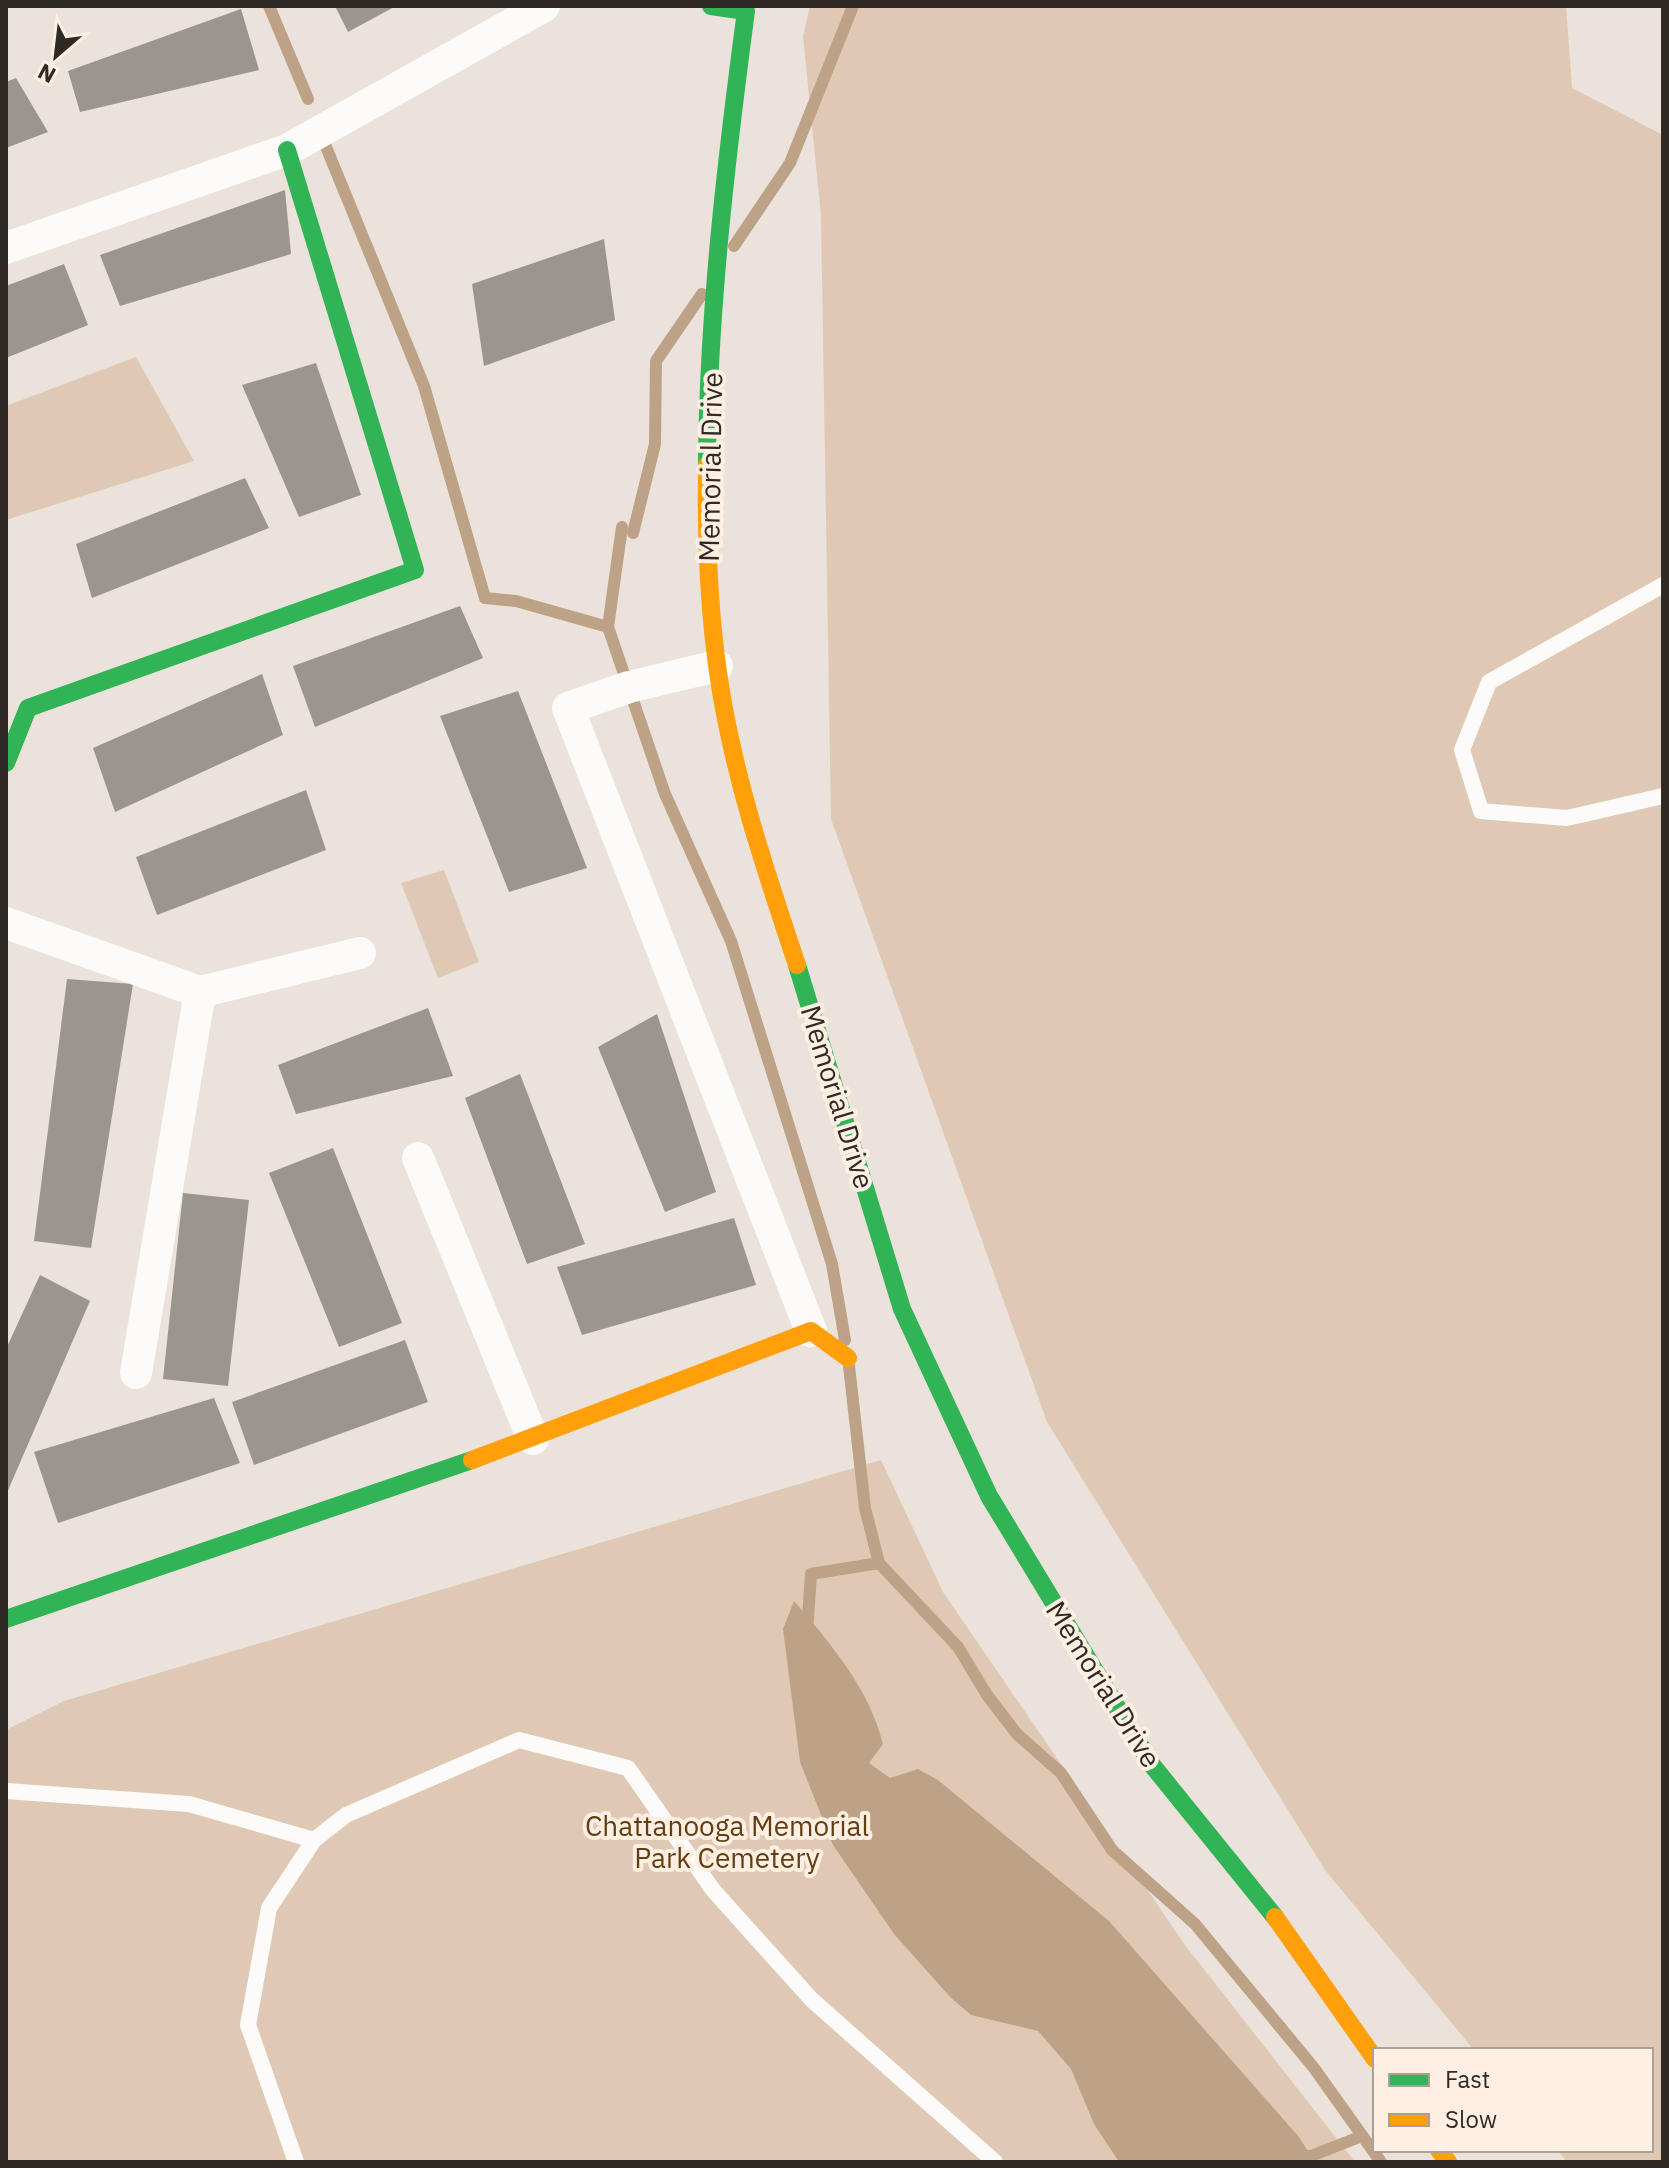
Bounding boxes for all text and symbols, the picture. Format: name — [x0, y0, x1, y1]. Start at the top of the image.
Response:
north arrow — [16, 16, 96, 96]
text: N — [33, 58, 60, 91]
street label: Memorial Drive — [690, 372, 730, 562]
street label: Memorial Drive — [793, 1001, 883, 1193]
street label: Memorial Drive — [1038, 1594, 1170, 1774]
park label: Chattanooga Memorial Park Cemetery — [585, 1807, 869, 1876]
legend — [1373, 2048, 1653, 2152]
text: Fast — [1445, 2063, 1490, 2095]
text: Slow — [1445, 2103, 1497, 2135]

